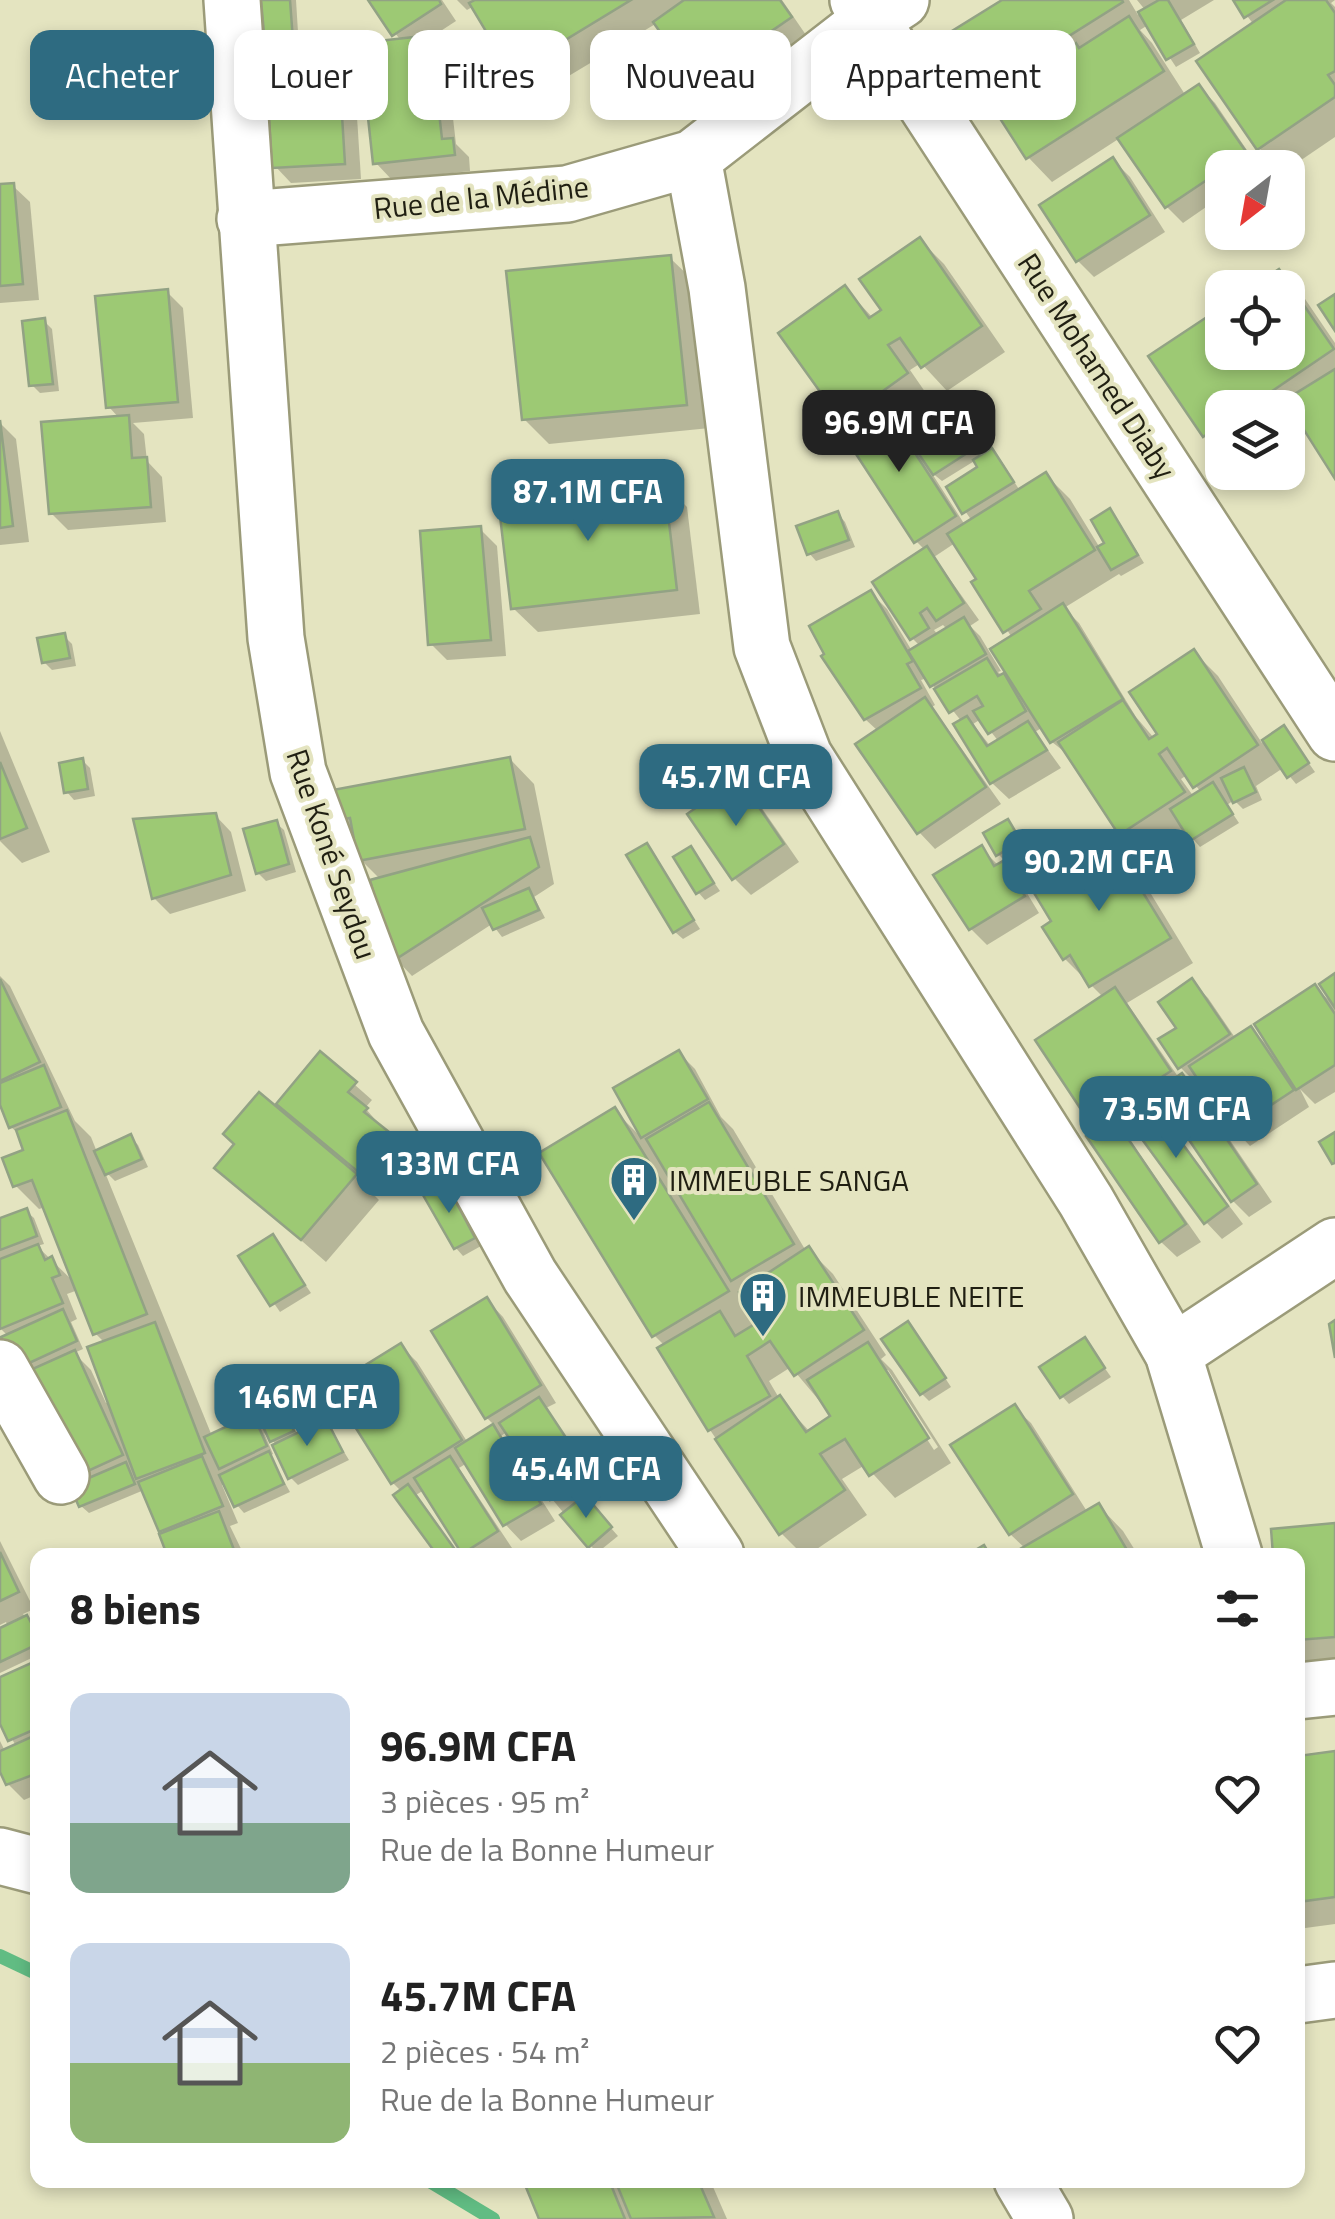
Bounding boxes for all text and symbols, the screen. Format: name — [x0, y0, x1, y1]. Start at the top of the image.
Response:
chip: Acheter — [30, 30, 214, 120]
chip: Louer — [234, 30, 388, 120]
chip: Filtres — [408, 30, 570, 120]
chip: Nouveau — [590, 30, 791, 120]
chip: Appartement — [811, 30, 1076, 120]
north arrow — [1205, 150, 1305, 250]
map controls — [1205, 150, 1305, 490]
street label: Rue de la Médine — [371, 163, 591, 231]
street label: Rue Mohamed Diaby — [1006, 244, 1188, 488]
button: locate — [1205, 270, 1305, 370]
pin: 96.9M CFA — [785, 390, 1013, 475]
button: layers — [1205, 390, 1305, 490]
text: 96.9M CFA — [824, 398, 974, 446]
pin: 87.1M CFA — [474, 459, 702, 544]
text: 87.1M CFA — [513, 467, 663, 515]
street label: Rue Koné Seydou — [275, 743, 389, 965]
pin: 45.7M CFA — [622, 744, 850, 829]
text: 45.7M CFA — [661, 752, 811, 800]
pin: 90.2M CFA — [985, 829, 1213, 914]
text: 90.2M CFA — [1024, 837, 1174, 885]
pin: 73.5M CFA — [1062, 1076, 1290, 1161]
text: 73.5M CFA — [1101, 1084, 1251, 1132]
pin: 133M CFA — [346, 1131, 552, 1216]
text: 133M CFA — [378, 1139, 520, 1187]
building icon: IMMEUBLE SANGA — [608, 1154, 660, 1222]
place label: IMMEUBLE SANGA — [669, 1157, 909, 1203]
building icon: IMMEUBLE NEITE — [737, 1270, 789, 1338]
place label: IMMEUBLE NEITE — [798, 1273, 1024, 1319]
pin: 146M CFA — [204, 1364, 410, 1449]
text: 146M CFA — [236, 1372, 378, 1420]
pin: 45.4M CFA — [472, 1436, 700, 1521]
text: 45.4M CFA — [511, 1444, 661, 1492]
text: 8 biens — [70, 1576, 201, 1640]
icon: filters — [1210, 1581, 1265, 1636]
text: 96.9M CFA — [380, 1713, 576, 1777]
icon: home — [150, 1733, 270, 1853]
icon: heart — [1210, 1766, 1265, 1821]
text: 3 pièces · 95 m² — [380, 1777, 589, 1825]
text: Rue de la Bonne Humeur — [380, 1825, 714, 1873]
text: 45.7M CFA — [380, 1963, 576, 2027]
icon: home — [150, 1983, 270, 2103]
icon: heart — [1210, 2016, 1265, 2071]
text: 2 pièces · 54 m² — [380, 2027, 589, 2075]
text: Rue de la Bonne Humeur — [380, 2075, 714, 2123]

